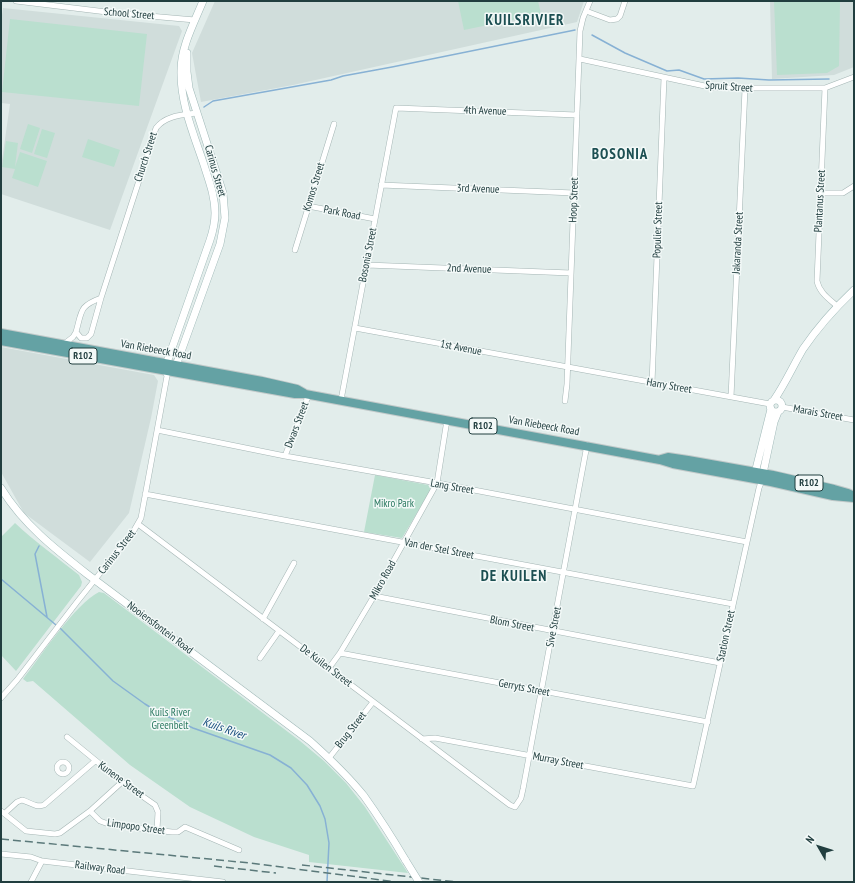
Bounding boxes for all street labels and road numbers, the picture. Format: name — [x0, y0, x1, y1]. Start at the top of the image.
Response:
street label: School Street — [103, 5, 155, 23]
street label: Spruit Street — [705, 79, 753, 95]
street label: 4th Avenue — [463, 104, 507, 118]
street label: Church Street — [132, 130, 160, 184]
street label: Carinus Street — [201, 144, 229, 198]
street label: Komos Street — [300, 161, 328, 213]
street label: Plantanus Street — [812, 169, 828, 233]
street label: Hoop Street — [567, 177, 581, 223]
street label: 3rd Avenue — [456, 182, 500, 196]
street label: Populier Street — [650, 202, 666, 258]
street label: Park Road — [322, 203, 362, 223]
street label: Jakaranda Street — [730, 212, 746, 274]
street label: Bosonia Street — [356, 227, 380, 283]
street label: 2nd Avenue — [446, 262, 492, 276]
street label: Van Riebeeck Road — [120, 337, 192, 363]
street label: 1st Avenue — [439, 338, 483, 358]
road number: R102 — [69, 348, 97, 364]
street label: Harry Street — [645, 376, 693, 396]
street label: Dwars Street — [282, 400, 312, 450]
street label: Marais Street — [792, 402, 844, 424]
street label: Van Riebeeck Road — [508, 413, 580, 439]
road number: R102 — [469, 418, 497, 434]
road number: R102 — [795, 475, 823, 491]
street label: Lang Street — [429, 477, 475, 497]
street label: Carinus Street — [95, 527, 139, 577]
street label: Van der Stel Street — [403, 536, 475, 562]
street label: Mikro Road — [367, 558, 399, 602]
street label: Nooiensfontein Road — [124, 599, 196, 657]
street label: Sive Street — [544, 606, 564, 648]
street label: Station Street — [714, 609, 738, 663]
street label: Blom Street — [489, 613, 535, 635]
street label: De Kuilen Street — [297, 642, 355, 690]
street label: Gerryts Street — [497, 677, 551, 699]
street label: Brug Street — [333, 709, 369, 751]
street label: Murray Street — [531, 750, 585, 772]
street label: Kunene Street — [95, 759, 147, 801]
street label: Limpopo Street — [106, 816, 166, 838]
street label: Railway Road — [74, 858, 126, 878]

